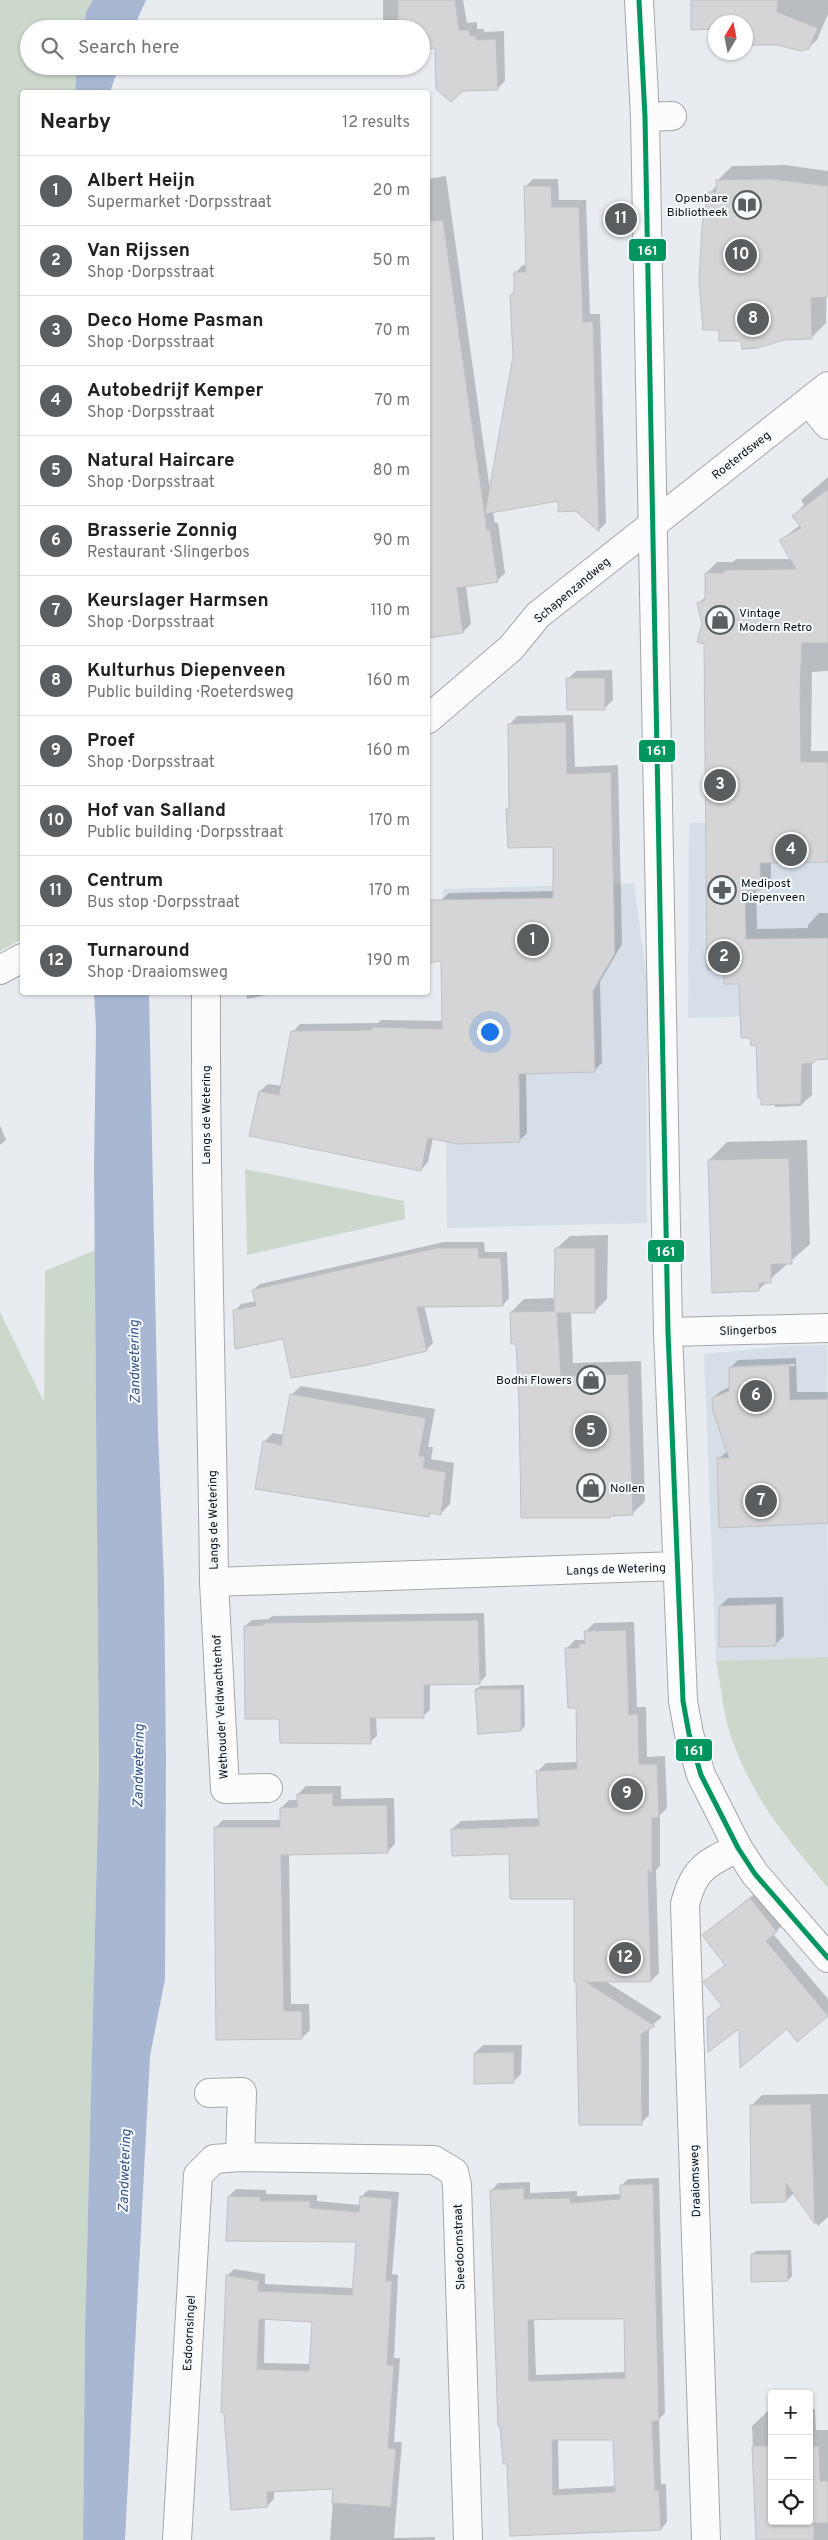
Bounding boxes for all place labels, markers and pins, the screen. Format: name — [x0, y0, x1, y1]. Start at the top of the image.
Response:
library icon: Openbare Bibliotheek — [732, 190, 762, 220]
place label: Openbare Bibliotheek — [667, 191, 728, 221]
pin: 11 — [605, 200, 637, 238]
pin: 10 — [725, 236, 757, 274]
pin: 8 — [737, 300, 769, 338]
shop icon: Vintage Modern Retro — [705, 605, 735, 635]
place label: Vintage Modern Retro — [739, 606, 813, 636]
pin: 3 — [704, 766, 736, 804]
pin: 4 — [775, 831, 807, 869]
pharmacy icon: Medipost Diepenveen — [707, 875, 737, 905]
place label: Medipost Diepenveen — [741, 876, 805, 906]
pin: 1 — [517, 921, 549, 959]
pin: 2 — [708, 938, 740, 976]
shop icon: Bodhi Flowers — [576, 1365, 606, 1395]
place label: Bodhi Flowers — [496, 1373, 572, 1389]
pin: 6 — [740, 1377, 772, 1415]
pin: 5 — [575, 1412, 607, 1450]
shop icon: Nollen — [576, 1473, 606, 1503]
place label: Nollen — [610, 1481, 645, 1497]
pin: 7 — [745, 1482, 777, 1520]
pin: 9 — [611, 1775, 643, 1813]
pin: 12 — [609, 1939, 641, 1977]

